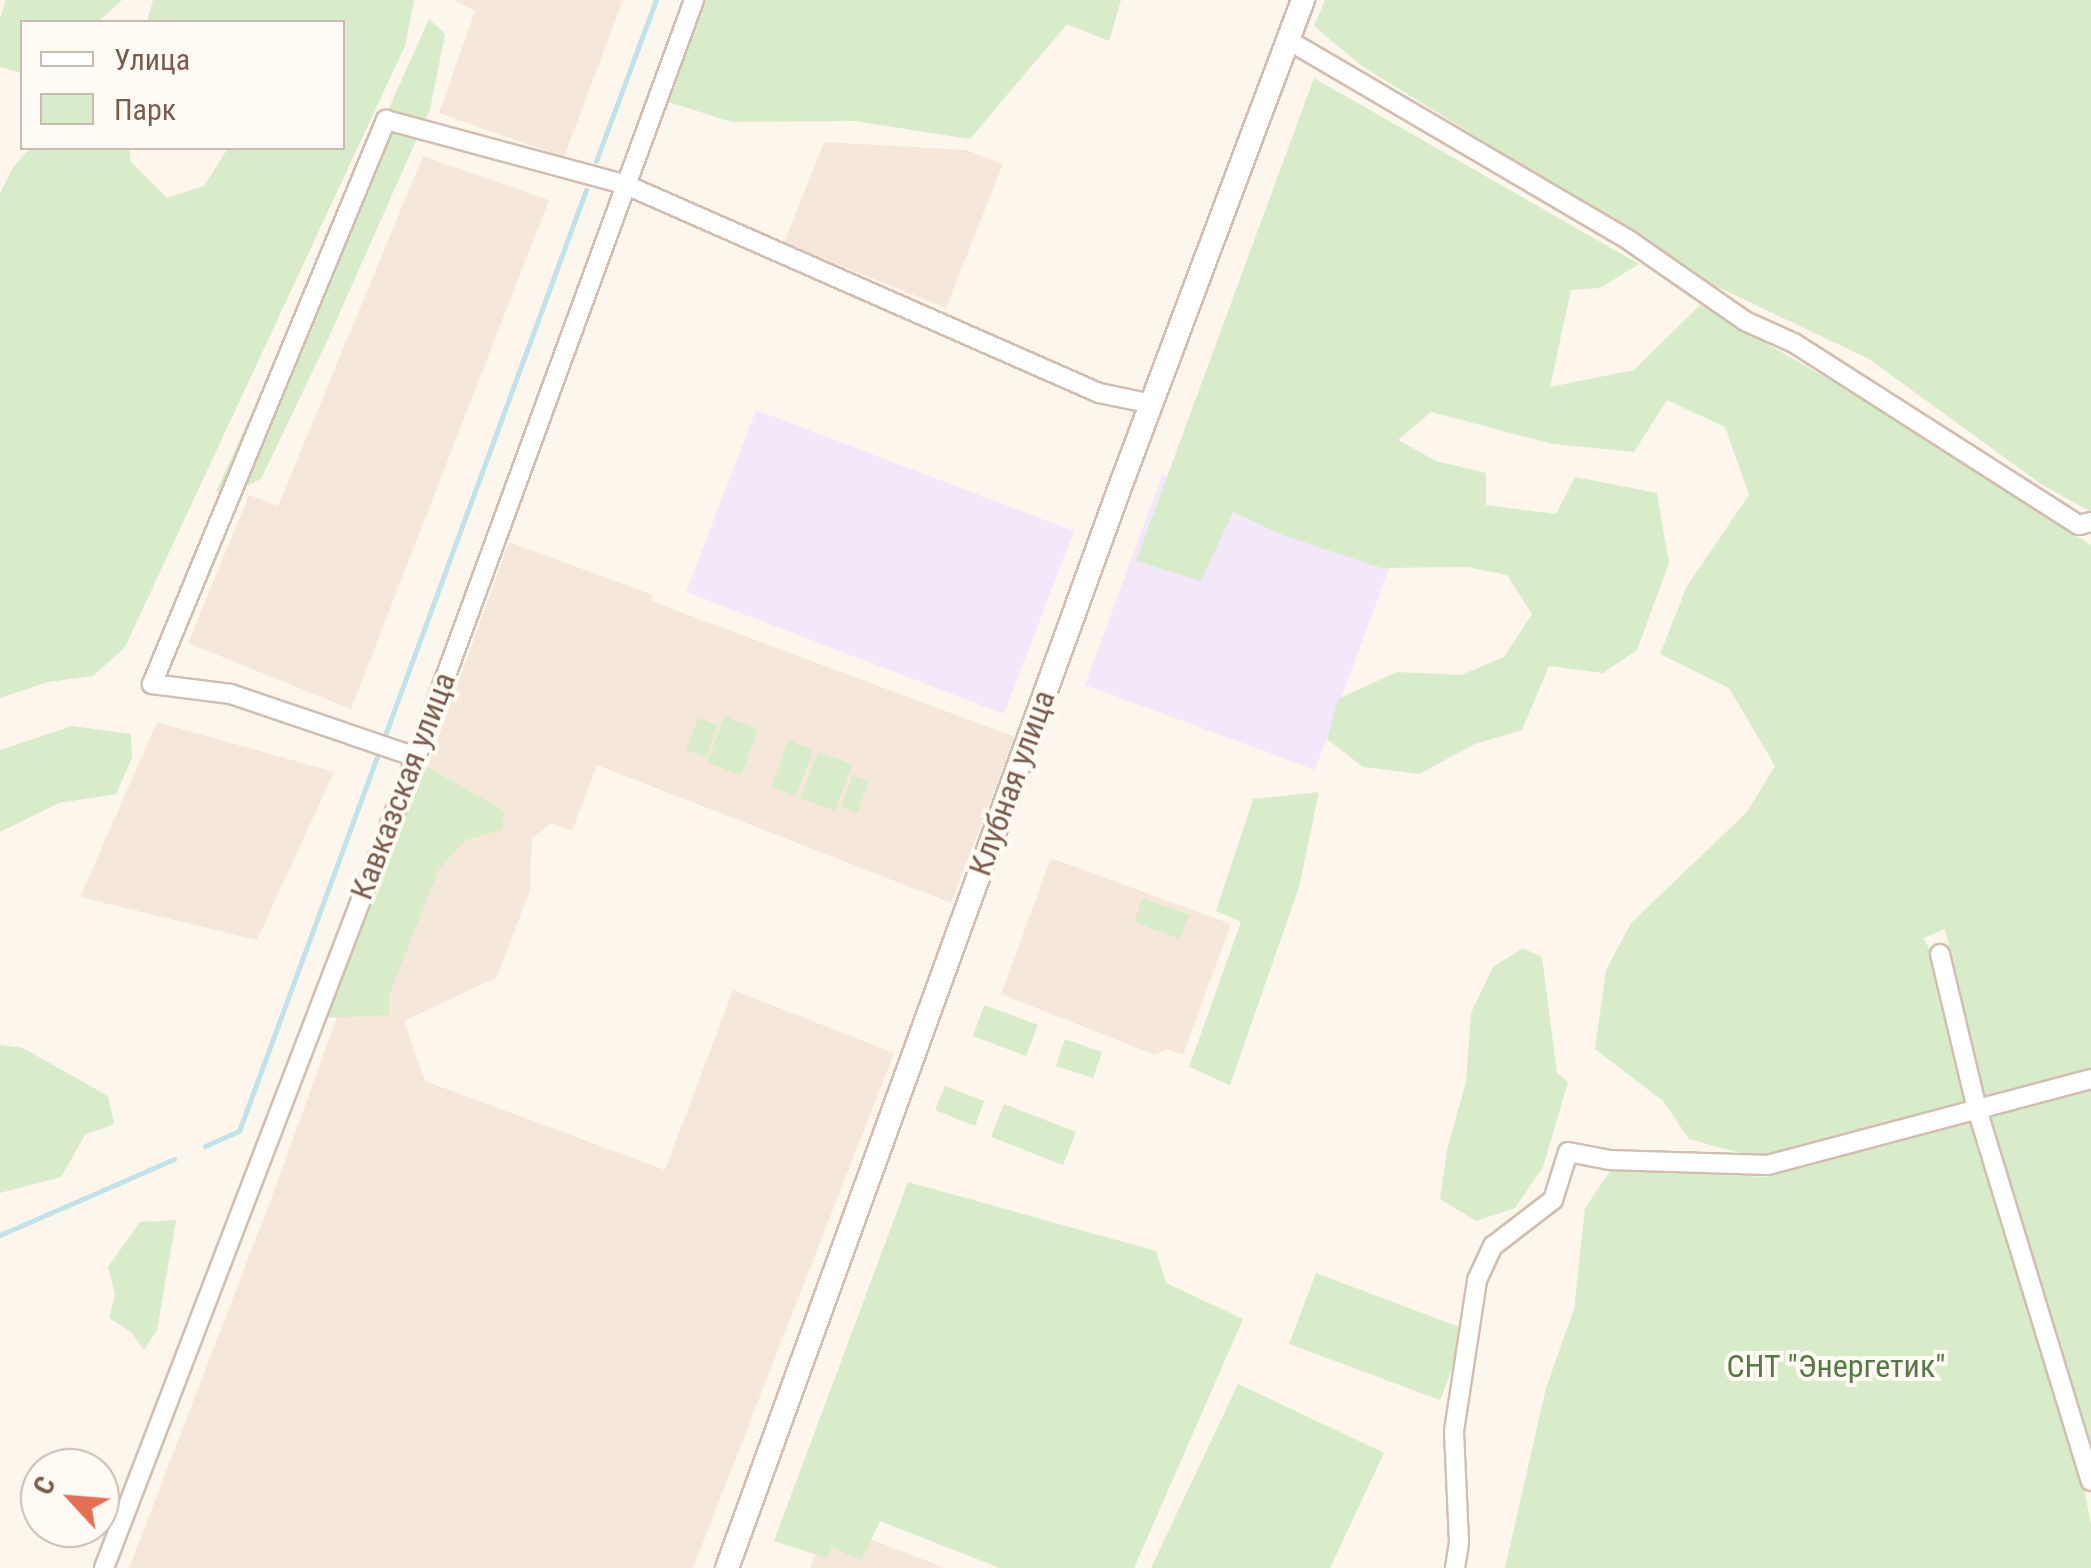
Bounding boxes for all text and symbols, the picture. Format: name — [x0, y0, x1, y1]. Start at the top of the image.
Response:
legend — [20, 20, 345, 150]
text: Улица — [114, 42, 190, 77]
text: Парк — [114, 92, 176, 127]
street label: Кавказская улица — [342, 667, 464, 905]
street label: Клубная улица — [961, 685, 1063, 881]
park label: СНТ "Энергетик" — [1726, 1347, 1946, 1385]
north arrow — [20, 1448, 120, 1548]
text: С — [26, 1471, 63, 1500]

